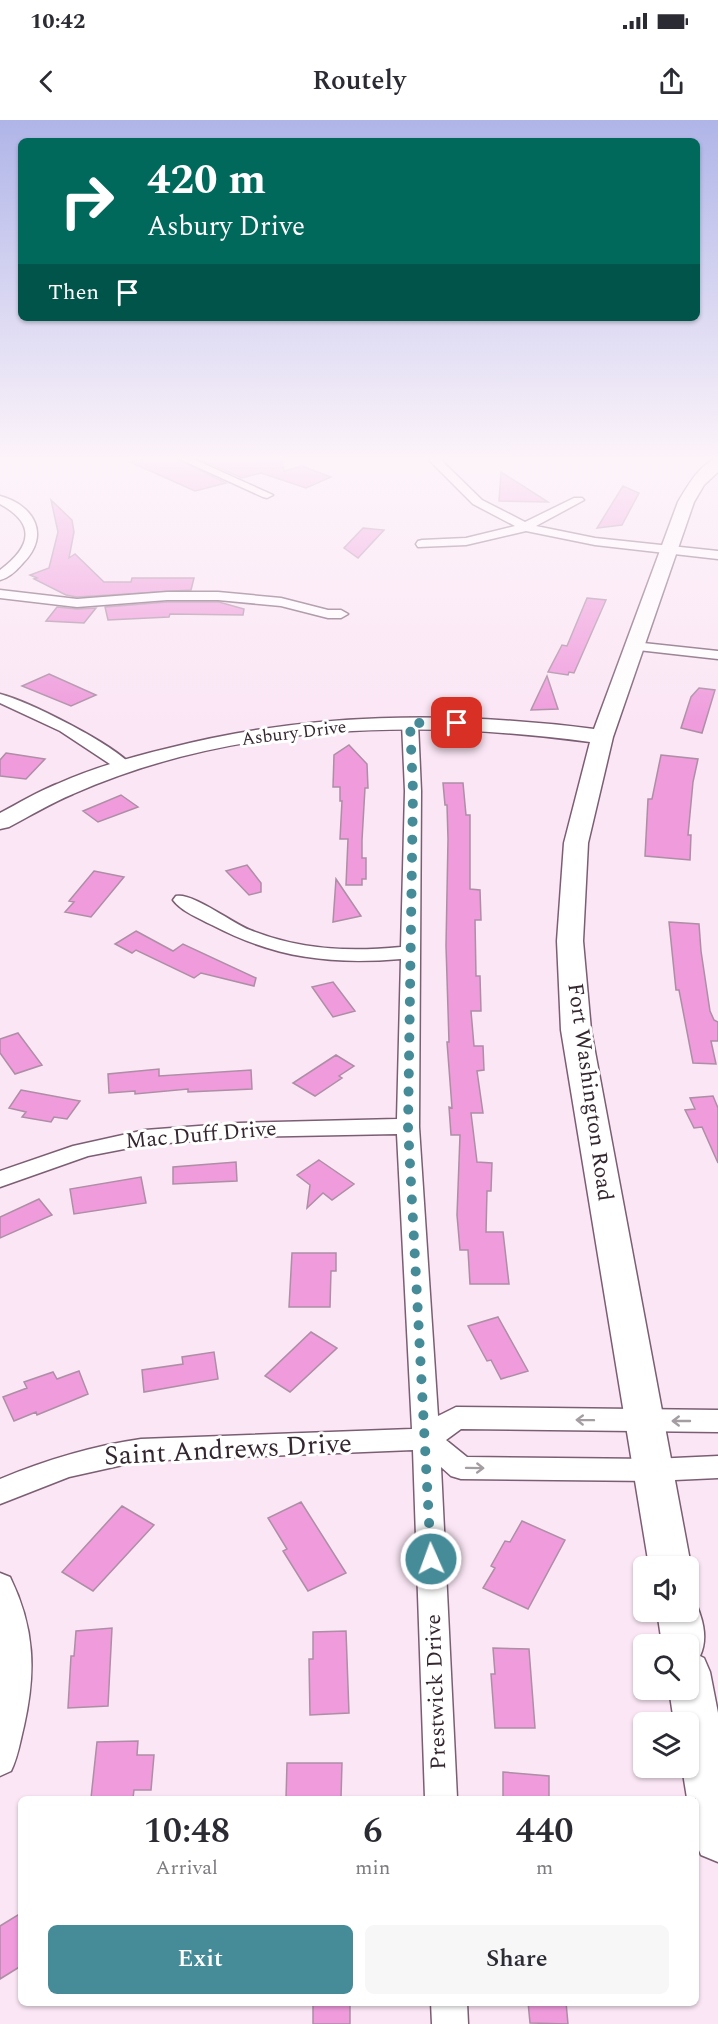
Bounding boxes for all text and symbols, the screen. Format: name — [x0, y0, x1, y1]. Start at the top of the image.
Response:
text: 10:42 — [30, 5, 85, 38]
text: Routely — [312, 60, 406, 102]
icon: back — [30, 65, 63, 98]
icon: share — [655, 65, 688, 98]
text: 420 m — [147, 149, 266, 212]
icon: right — [48, 162, 126, 240]
text: Asbury Drive — [147, 206, 305, 248]
text: Then — [48, 276, 99, 309]
icon: arrive — [111, 276, 144, 309]
pin — [431, 697, 482, 748]
icon: arrive — [440, 706, 473, 739]
street label: Asbury Drive — [240, 713, 348, 753]
street label: Fort Washington Road — [558, 981, 622, 1203]
street label: Mac Duff Drive — [124, 1112, 278, 1158]
one-way arrow — [575, 1414, 595, 1426]
one-way arrow — [671, 1415, 691, 1427]
street label: Saint Andrews Drive — [103, 1423, 353, 1477]
one-way arrow — [464, 1462, 484, 1474]
position arrow — [399, 1527, 463, 1591]
map controls — [633, 1556, 699, 1778]
button: sound — [633, 1556, 699, 1622]
street label: Prestwick Drive — [417, 1614, 455, 1770]
button: search — [633, 1634, 699, 1700]
button: layers — [633, 1712, 699, 1778]
text: 10:48 — [143, 1804, 230, 1859]
text: 6 — [363, 1804, 382, 1859]
text: 440 — [516, 1804, 574, 1859]
text: Arrival — [156, 1853, 218, 1883]
text: min — [355, 1853, 390, 1883]
text: m — [536, 1853, 553, 1883]
button: Exit — [48, 1925, 353, 1994]
button: Share — [365, 1925, 669, 1994]

